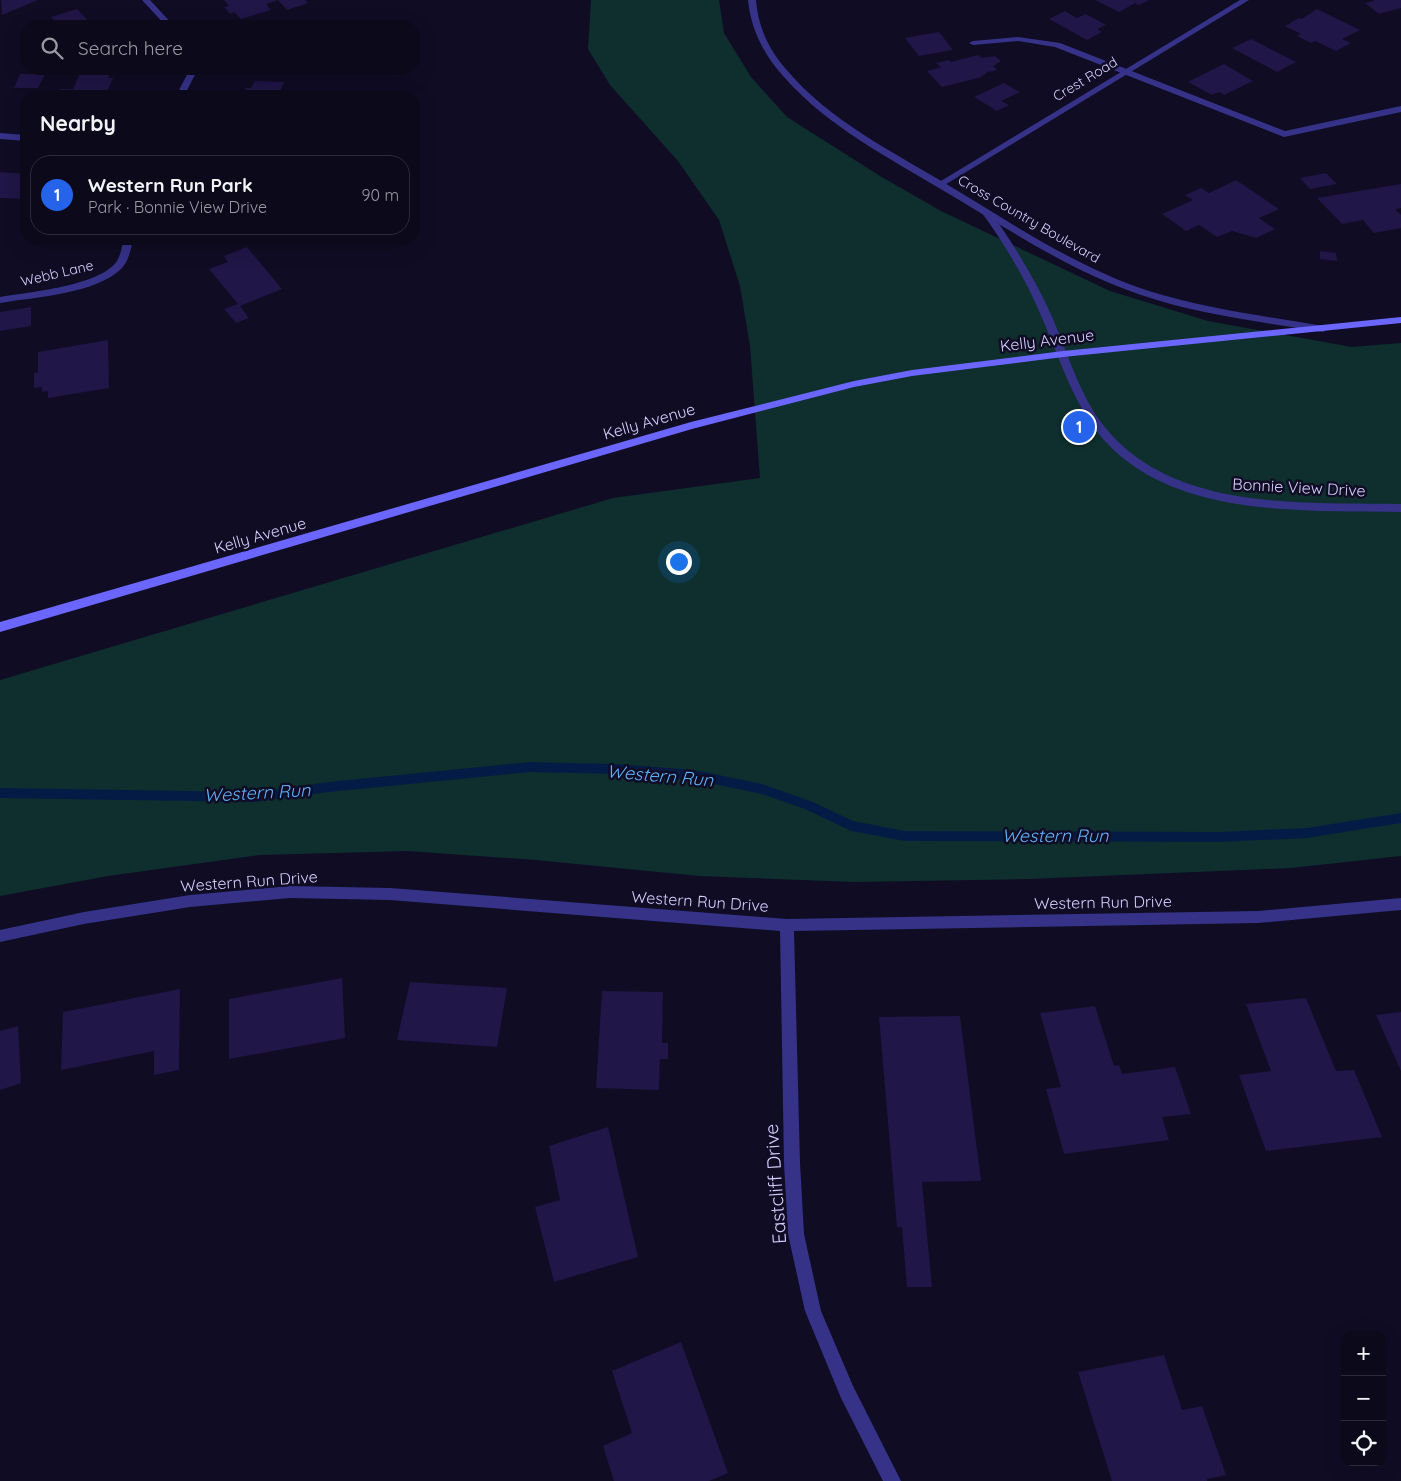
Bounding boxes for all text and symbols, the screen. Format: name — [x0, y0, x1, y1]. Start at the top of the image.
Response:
search box — [20, 20, 420, 75]
icon: search — [38, 34, 66, 62]
text: Search here — [78, 36, 183, 60]
street label: Crest Road — [1049, 53, 1121, 105]
text: Nearby — [40, 110, 116, 136]
street label: Cross Country Boulevard — [955, 171, 1103, 267]
text: Western Run Park — [88, 173, 253, 197]
text: 1 — [54, 185, 60, 205]
text: 90 m — [362, 185, 399, 205]
text: Park · Bonnie View Drive — [88, 197, 267, 217]
street label: Webb Lane — [19, 256, 95, 290]
street label: Kelly Avenue — [999, 324, 1095, 356]
street label: Kelly Avenue — [601, 398, 697, 444]
pin: 1 — [1063, 408, 1095, 446]
street label: Bonnie View Drive — [1232, 474, 1366, 500]
street label: Kelly Avenue — [212, 512, 308, 558]
your location — [666, 549, 692, 575]
water label: Western Run — [606, 759, 715, 792]
water label: Western Run — [203, 778, 311, 807]
water label: Western Run — [1002, 824, 1109, 847]
street label: Western Run Drive — [180, 866, 318, 896]
street label: Western Run Drive — [631, 886, 769, 916]
street label: Western Run Drive — [1034, 891, 1172, 913]
street label: Eastcliff Drive — [759, 1123, 791, 1245]
map controls — [1341, 1331, 1386, 1466]
button: + — [1341, 1331, 1386, 1376]
button: − — [1341, 1376, 1386, 1421]
button: locate — [1341, 1421, 1386, 1466]

